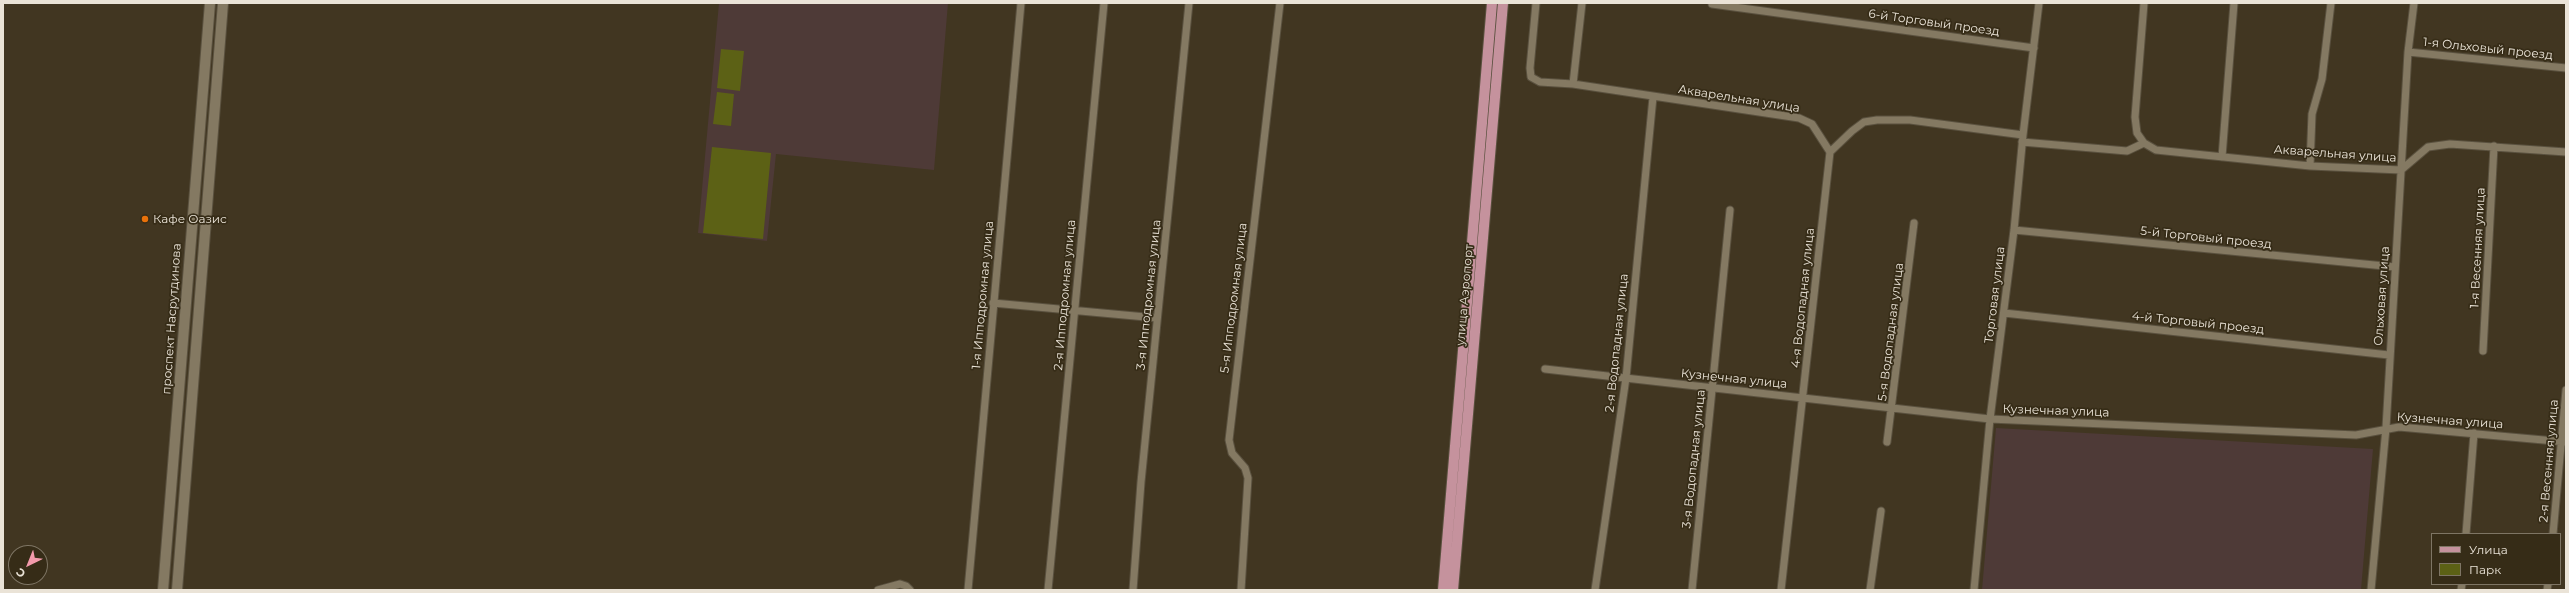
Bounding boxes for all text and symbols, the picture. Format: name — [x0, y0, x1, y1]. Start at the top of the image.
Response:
street label: 6-й Торговый проезд — [1867, 7, 2001, 39]
street label: 1-я Ольховый проезд — [2422, 35, 2554, 63]
street label: Акварельная улица — [1677, 82, 1801, 116]
street label: Акварельная улица — [2273, 143, 2397, 165]
street label: 1-я Весенняя улица — [2468, 187, 2488, 309]
place label: Кафе Оазис — [153, 212, 227, 226]
marker: Кафе Оазис — [140, 214, 150, 224]
street label: 2-я Ипподромная улица — [1051, 219, 1079, 371]
street label: 3-я Ипподромная улица — [1134, 219, 1164, 371]
street label: 1-я Ипподромная улица — [969, 220, 997, 370]
street label: 5-я Ипподромная улица — [1218, 222, 1250, 374]
street label: 5-й Торговый проезд — [2140, 224, 2272, 252]
street label: 4-я Водопадная улица — [1788, 227, 1818, 369]
street label: проспект Насрутдинова — [160, 243, 184, 395]
street label: улица Аэропорт — [1453, 244, 1477, 346]
street label: Торговая улица — [1982, 246, 2008, 344]
street label: Ольховая улица — [2371, 246, 2393, 346]
street label: 5-я Водопадная улица — [1875, 262, 1907, 402]
street label: 2-я Водопадная улица — [1603, 273, 1631, 413]
street label: 4-й Торговый проезд — [2131, 309, 2265, 337]
street label: Кузнечная улица — [1680, 366, 1788, 392]
street label: 3-я Водопадная улица — [1680, 389, 1708, 529]
street label: 2-я Весенняя улица — [2536, 399, 2562, 523]
street label: Кузнечная улица — [2002, 402, 2110, 420]
street label: Кузнечная улица — [2396, 410, 2504, 432]
legend — [2431, 533, 2561, 585]
text: Улица — [2469, 542, 2508, 557]
north arrow — [8, 545, 48, 585]
text: Парк — [2469, 562, 2501, 577]
text: С — [13, 565, 28, 581]

